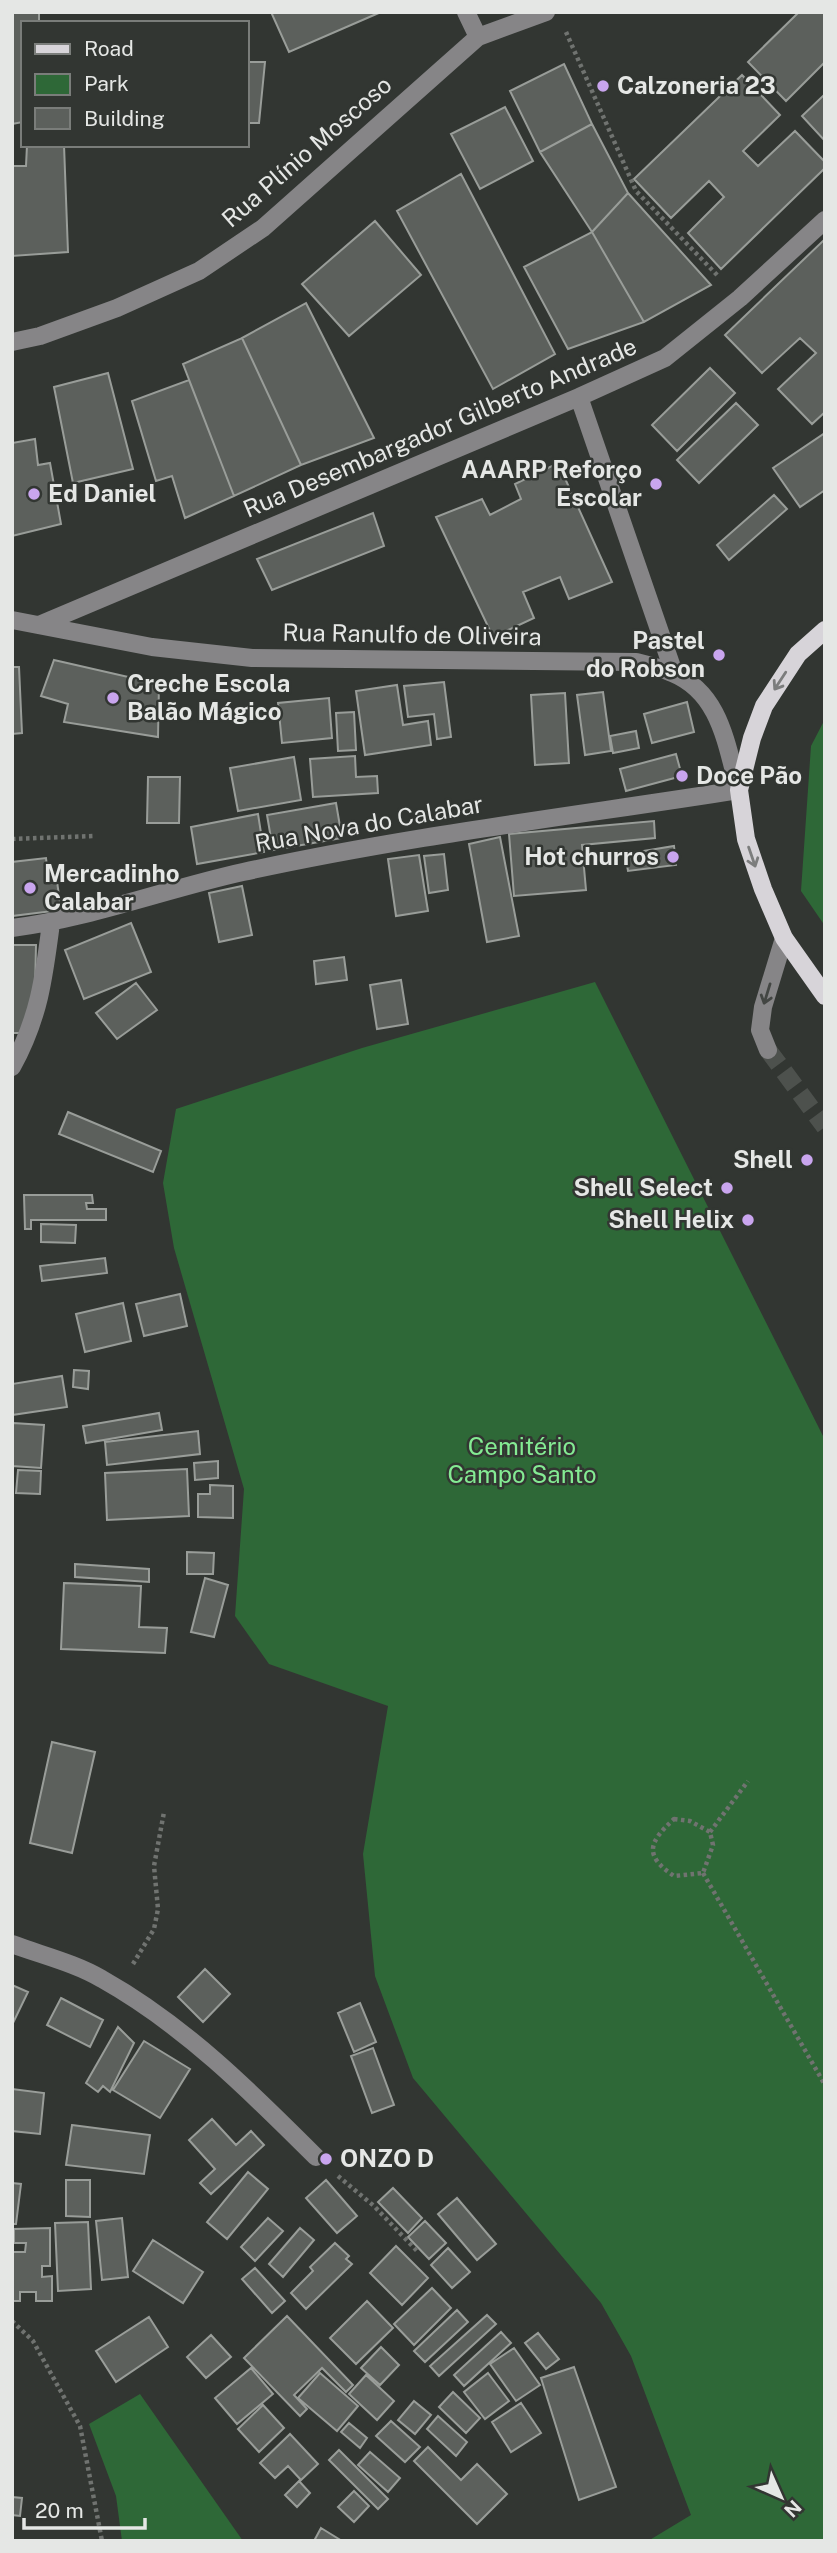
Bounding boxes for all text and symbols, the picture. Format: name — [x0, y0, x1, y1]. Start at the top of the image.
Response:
legend — [21, 21, 248, 147]
text: Road — [84, 36, 134, 61]
street label: Rua Plínio Moscoso — [216, 70, 397, 232]
text: Park — [84, 71, 129, 96]
place label: Calzoneria 23 — [617, 71, 776, 99]
marker: Calzoneria 23 — [595, 78, 611, 94]
text: Building — [84, 106, 165, 131]
street label: Rua Desembargador Gilberto Andrade — [239, 331, 641, 523]
place label: AAARP Reforço Escolar — [461, 455, 642, 511]
marker: AAARP Reforço Escolar — [648, 476, 664, 492]
place label: Ed Daniel — [48, 479, 156, 507]
marker: Ed Daniel — [26, 486, 42, 502]
street label: Rua Ranulfo de Oliveira — [282, 618, 542, 650]
place label: Pastel do Robson — [586, 626, 705, 682]
marker: Pastel do Robson — [711, 647, 727, 663]
place label: Creche Escola Balão Mágico — [127, 669, 290, 725]
one-way arrow — [773, 671, 788, 690]
marker: Creche Escola Balão Mágico — [105, 690, 121, 706]
place label: Doce Pão — [696, 761, 802, 789]
marker: Doce Pão — [674, 768, 690, 784]
street label: Rua Nova do Calabar — [252, 789, 485, 857]
place label: Hot churros — [524, 842, 659, 870]
one-way arrow — [747, 845, 759, 867]
marker: Hot churros — [665, 849, 681, 865]
place label: Mercadinho Calabar — [44, 859, 179, 915]
marker: Mercadinho Calabar — [22, 880, 38, 896]
one-way arrow — [760, 982, 773, 1004]
place label: Shell — [733, 1145, 793, 1173]
marker: Shell — [799, 1152, 815, 1168]
place label: Shell Select — [573, 1173, 713, 1201]
marker: Shell Select — [719, 1180, 735, 1196]
place label: Shell Helix — [608, 1205, 734, 1233]
marker: Shell Helix — [740, 1212, 756, 1228]
park label: Cemitério Campo Santo — [447, 1432, 597, 1488]
place label: ONZO D — [340, 2144, 434, 2172]
marker: ONZO D — [318, 2151, 334, 2167]
north arrow — [746, 2462, 816, 2532]
scale bar — [24, 2486, 145, 2530]
text: N — [780, 2496, 806, 2522]
text: 20 m — [35, 2498, 84, 2523]

